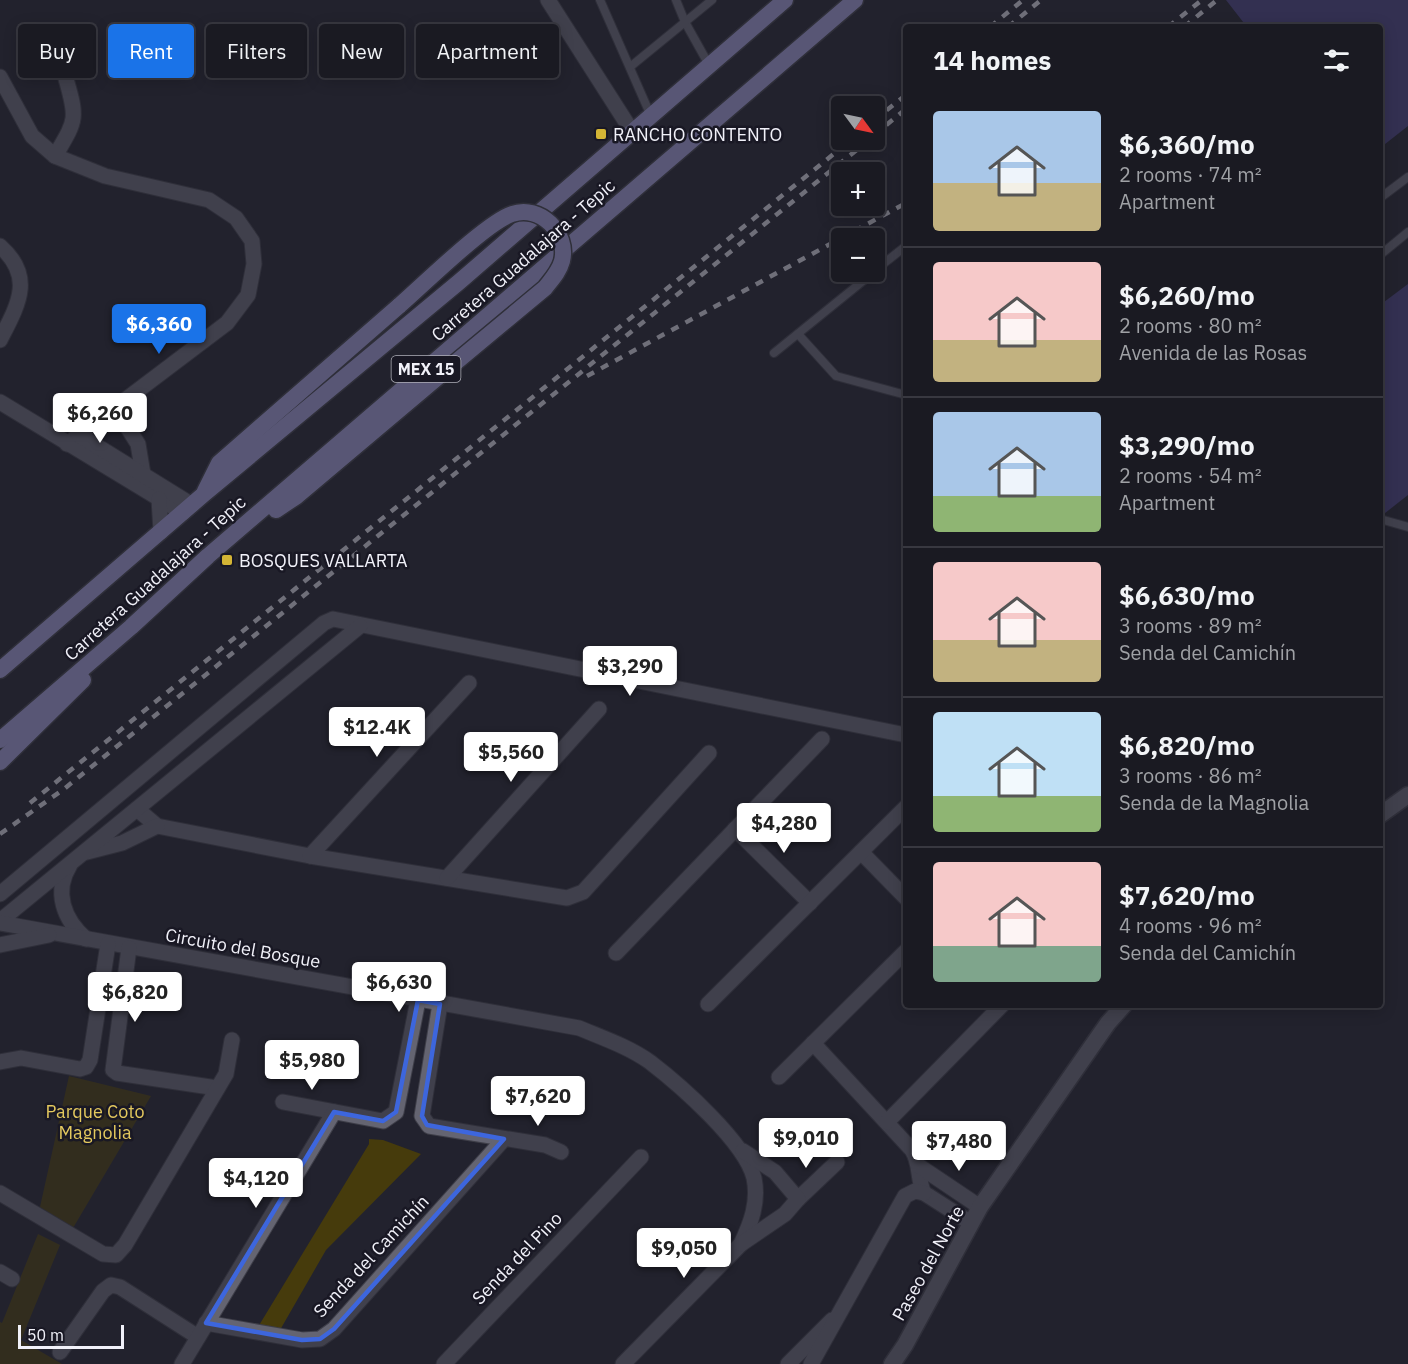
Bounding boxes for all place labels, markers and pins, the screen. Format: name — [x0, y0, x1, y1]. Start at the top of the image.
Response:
place label: RANCHO CONTENTO — [613, 123, 782, 146]
marker: RANCHO CONTENTO — [594, 127, 608, 141]
pin: $6,360 — [110, 304, 208, 355]
pin: $6,260 — [51, 393, 149, 444]
place label: BOSQUES VALLARTA — [239, 549, 408, 572]
marker: BOSQUES VALLARTA — [220, 553, 234, 567]
pin: $3,290 — [581, 646, 679, 697]
pin: $12.4K — [328, 707, 426, 758]
pin: $5,560 — [462, 732, 560, 783]
pin: $4,280 — [735, 803, 833, 854]
pin: $6,630 — [350, 962, 448, 1013]
pin: $6,820 — [86, 972, 184, 1023]
pin: $5,980 — [263, 1040, 361, 1091]
pin: $7,620 — [489, 1076, 587, 1127]
pin: $9,010 — [757, 1118, 855, 1169]
pin: $7,480 — [910, 1121, 1008, 1172]
pin: $4,120 — [207, 1158, 305, 1209]
pin: $9,050 — [635, 1228, 733, 1279]

